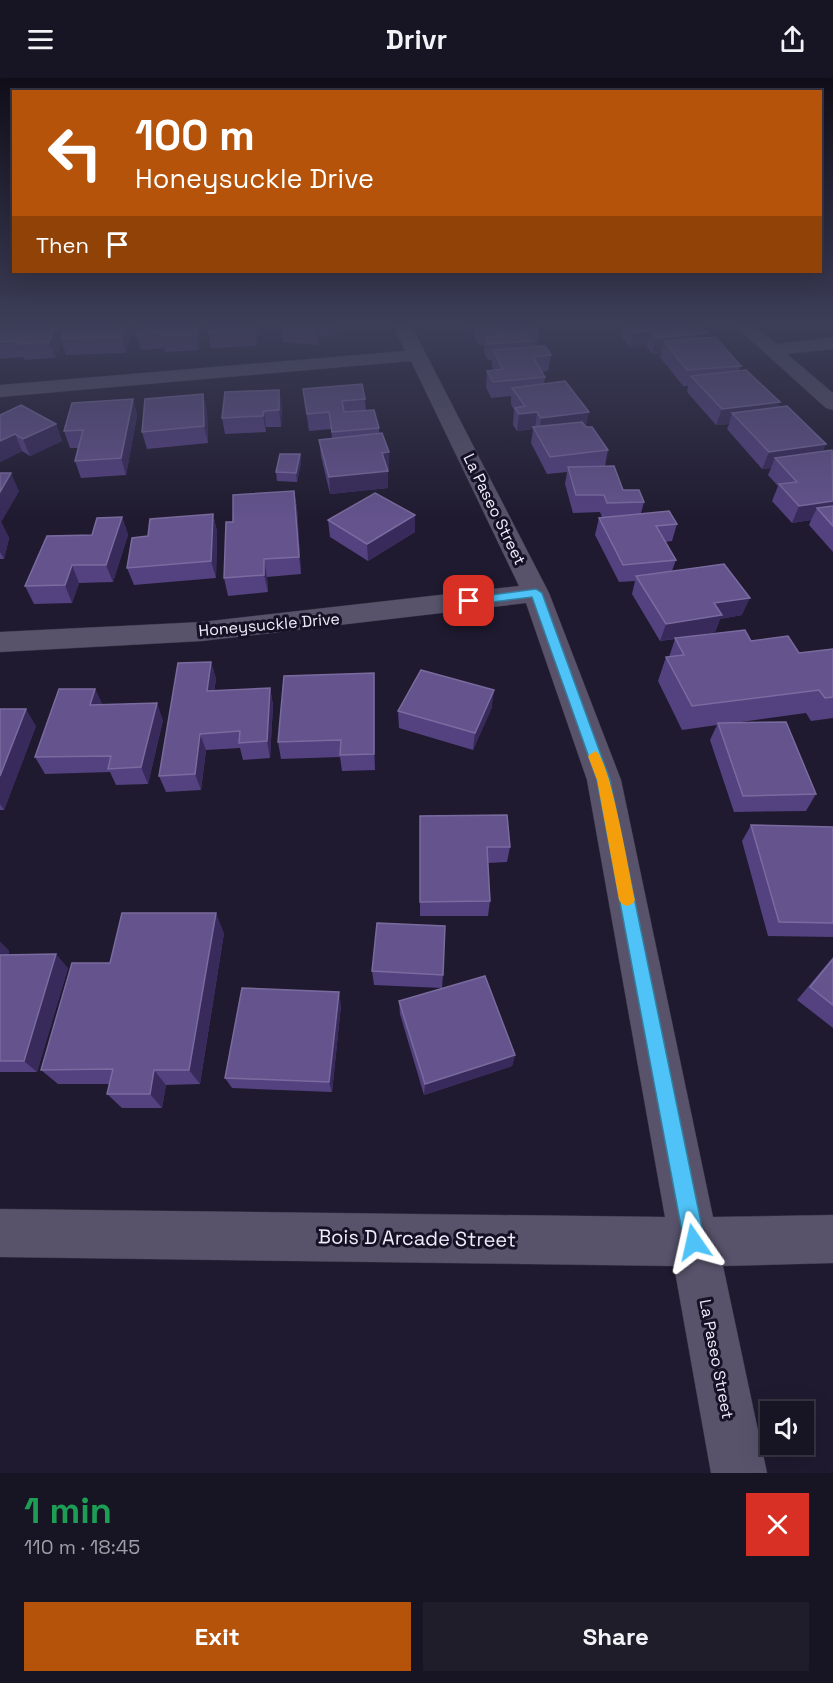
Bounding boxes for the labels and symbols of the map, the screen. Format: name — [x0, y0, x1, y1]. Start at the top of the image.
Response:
street label: La Paseo Street — [458, 450, 531, 568]
pin — [443, 575, 494, 626]
street label: Honeysuckle Drive — [198, 608, 341, 641]
position arrow — [662, 1210, 726, 1274]
street label: Bois D Arcade Street — [318, 1223, 516, 1253]
street label: La Paseo Street — [695, 1297, 738, 1421]

